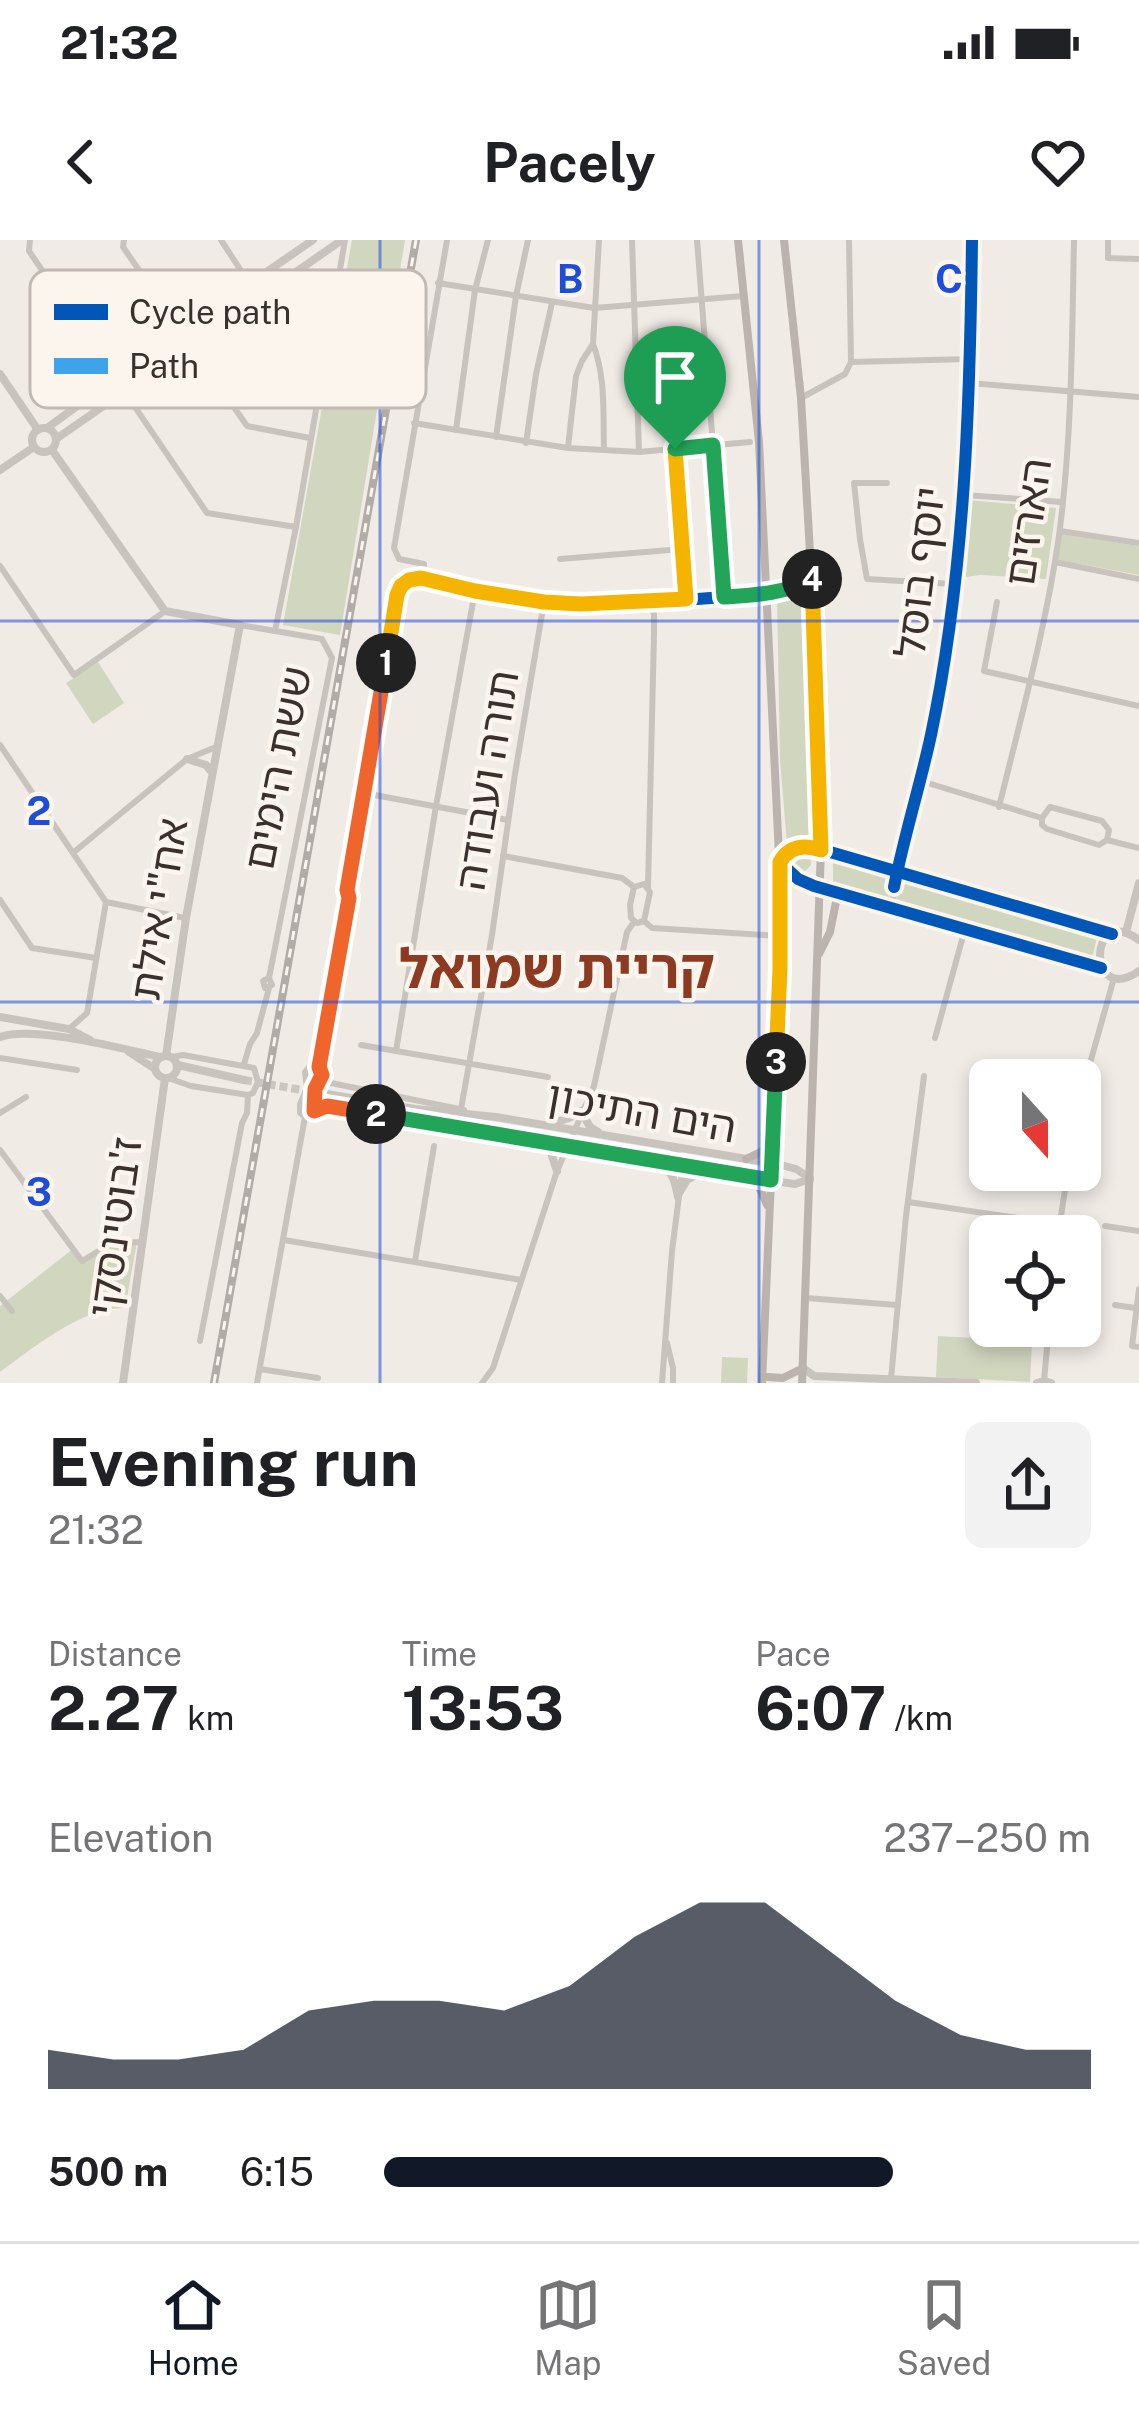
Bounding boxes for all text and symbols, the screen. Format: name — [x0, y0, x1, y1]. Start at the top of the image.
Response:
text: 21:32 — [60, 16, 178, 69]
icon: back — [48, 129, 114, 195]
icon: heart — [1025, 129, 1091, 195]
text: Pacely — [483, 131, 656, 194]
text: B — [557, 256, 583, 302]
text: C — [935, 256, 963, 302]
legend — [30, 270, 426, 408]
text: Cycle path — [129, 293, 291, 331]
pin — [624, 326, 726, 449]
icon: arrive — [642, 344, 708, 410]
text: Path — [129, 347, 199, 385]
street label: הארזים — [994, 455, 1060, 589]
street label: יוסף בוסל — [884, 484, 954, 660]
pin: 4 — [782, 549, 842, 609]
text: 4 — [801, 560, 823, 598]
pin: 1 — [356, 633, 416, 693]
text: 1 — [379, 644, 393, 682]
street label: ששת הימים — [233, 662, 321, 874]
street label: תורה ועבודה — [444, 667, 528, 893]
text: 2 — [27, 788, 51, 834]
street label: אח"י אילת — [119, 815, 197, 1003]
district label: קריית שמואל — [399, 937, 715, 1000]
pin: 3 — [746, 1032, 806, 1092]
text: 3 — [765, 1043, 787, 1081]
north arrow — [969, 1059, 1101, 1191]
map controls — [969, 1059, 1101, 1347]
street label: הים התיכון — [544, 1070, 740, 1152]
pin: 2 — [346, 1084, 406, 1144]
text: 2 — [366, 1095, 386, 1133]
street label: ז'בוטינסקי — [77, 1134, 151, 1320]
text: 3 — [26, 1169, 52, 1215]
button: locate — [969, 1215, 1101, 1347]
button: share — [965, 1422, 1091, 1548]
text: Evening run — [48, 1423, 419, 1501]
text: 21:32 — [48, 1507, 144, 1553]
text: Distance — [48, 1635, 182, 1673]
text: Time — [402, 1635, 477, 1673]
text: Pace — [755, 1635, 831, 1673]
text: 2.27 — [48, 1673, 179, 1744]
text: 13:53 — [402, 1673, 564, 1744]
text: 6:07 — [755, 1673, 886, 1744]
text: km — [179, 1699, 234, 1737]
text: /km — [886, 1699, 953, 1737]
text: Elevation — [48, 1815, 214, 1861]
text: 237–250 m — [884, 1815, 1091, 1861]
text: 500 m — [48, 2149, 168, 2195]
text: 6:15 — [240, 2149, 314, 2195]
tab: Home — [148, 2272, 239, 2382]
tab: Map — [534, 2272, 601, 2382]
tab: Saved — [897, 2272, 991, 2382]

